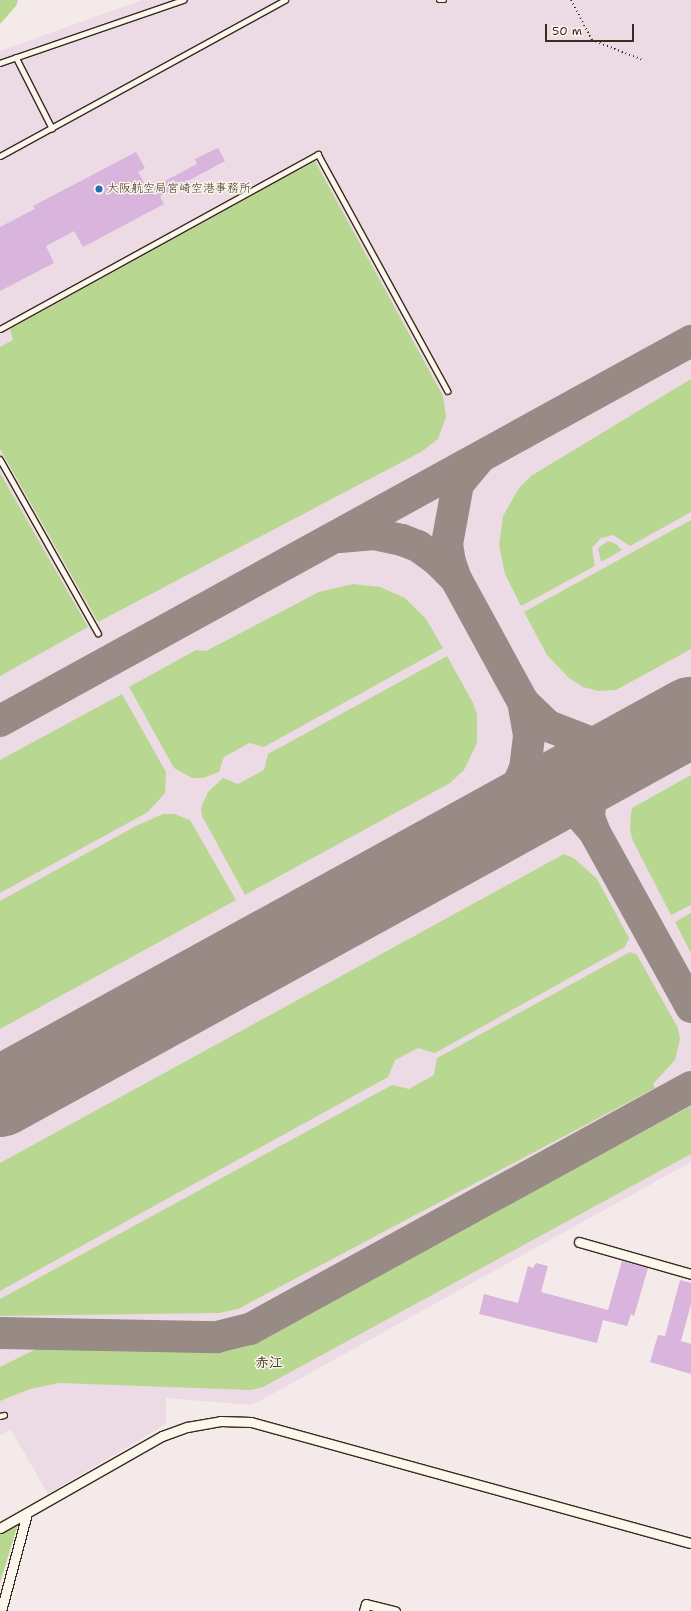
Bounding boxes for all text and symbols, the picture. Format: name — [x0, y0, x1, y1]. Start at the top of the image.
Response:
scale bar — [547, 16, 636, 42]
text: 50 m — [552, 23, 582, 39]
place label: 大阪航空局宮崎空港事務所 — [107, 182, 251, 196]
marker: 大阪航空局宮崎空港事務所 — [94, 184, 104, 194]
district label: 赤江 — [255, 1354, 283, 1370]

